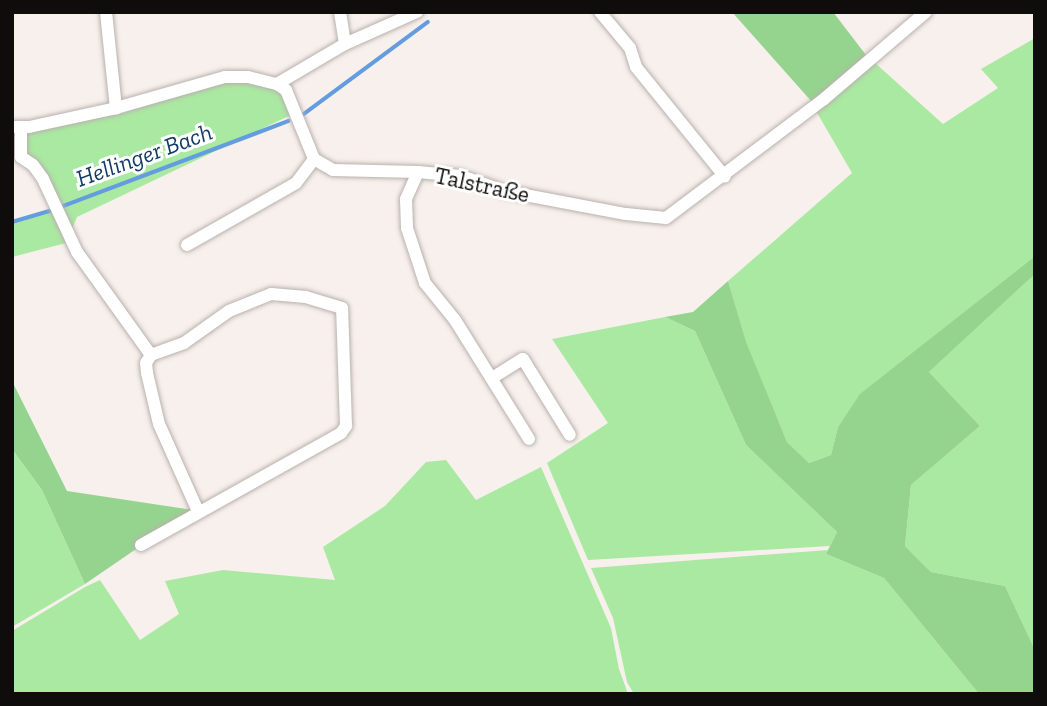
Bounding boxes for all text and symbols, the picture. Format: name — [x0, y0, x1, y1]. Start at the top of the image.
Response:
water label: Hellinger Bach — [72, 117, 216, 193]
street label: Talstraße — [432, 162, 532, 208]

